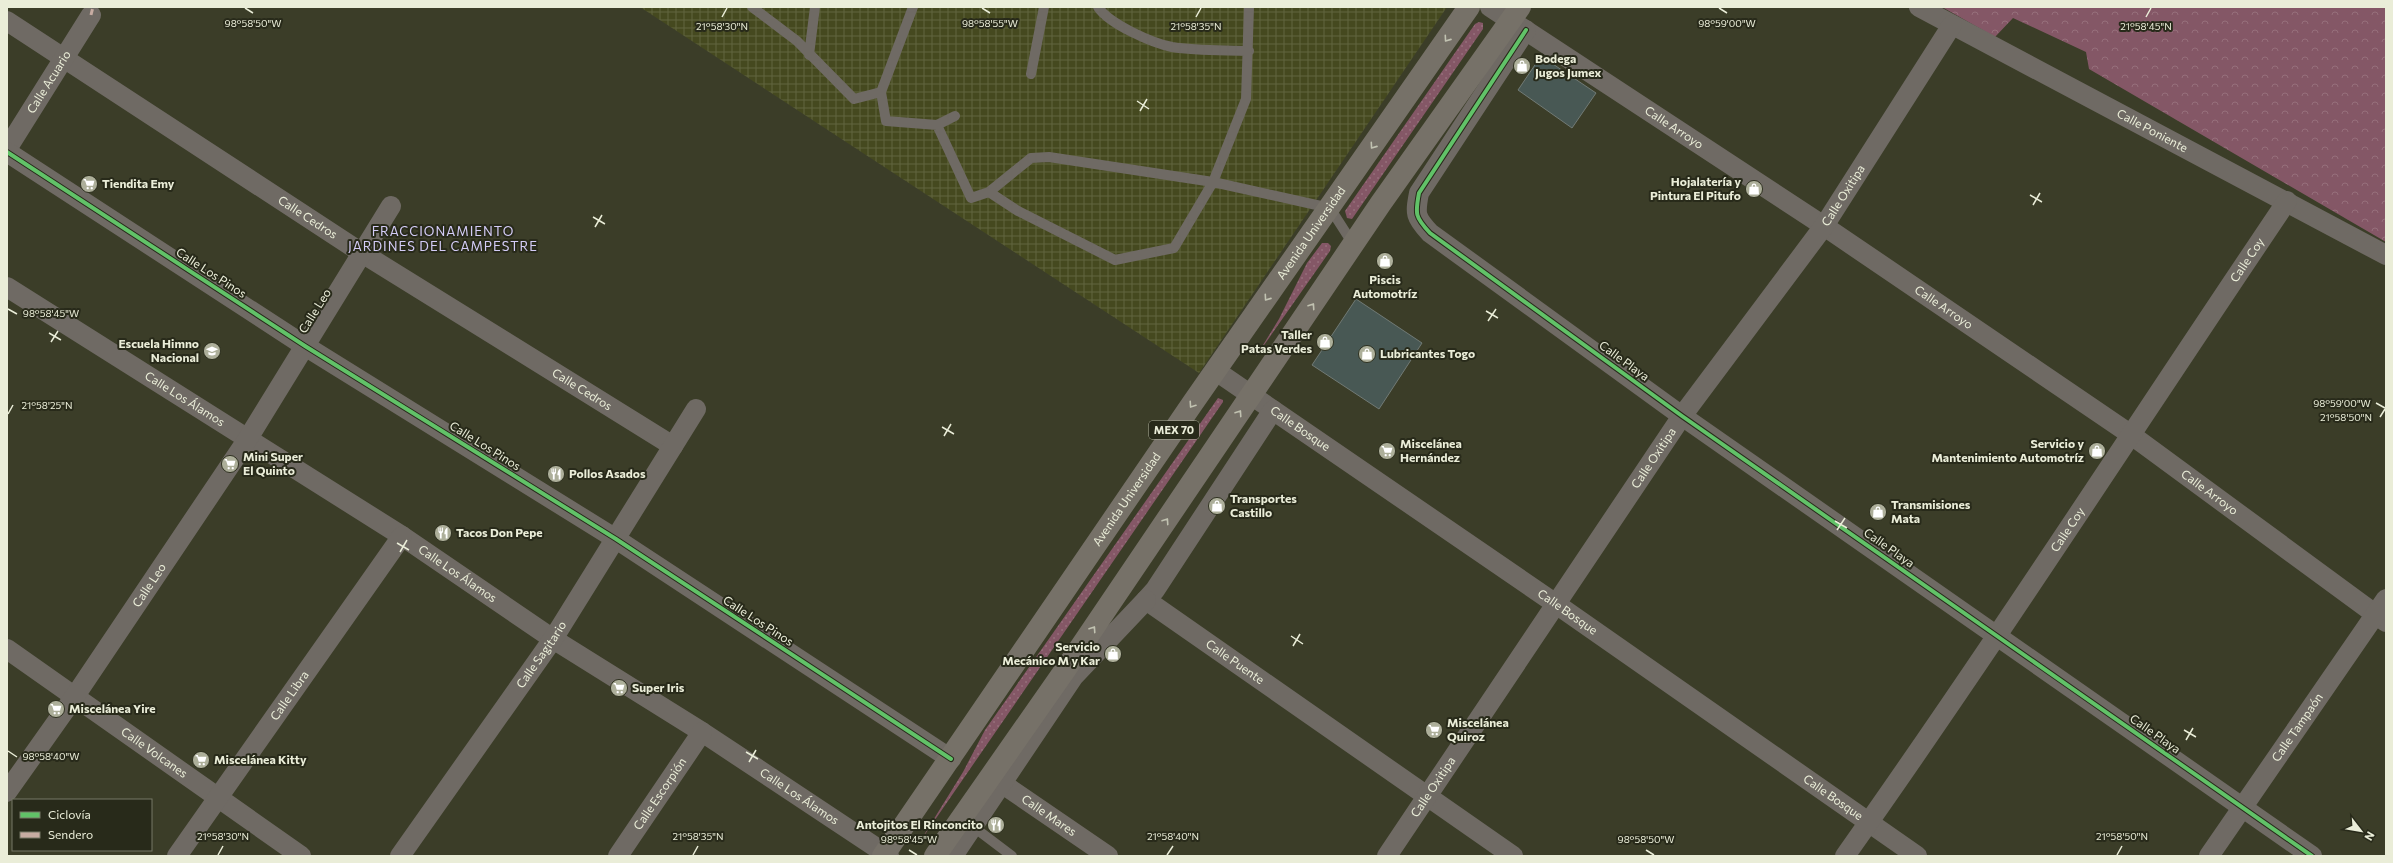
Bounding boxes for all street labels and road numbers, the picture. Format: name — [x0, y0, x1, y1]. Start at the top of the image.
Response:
street label: Calle Acuario — [23, 48, 73, 115]
street label: Calle Arroyo — [1643, 103, 1706, 151]
street label: Calle Poniente — [2115, 105, 2190, 154]
street label: Calle Oxitipa — [1818, 162, 1867, 228]
street label: Avenida Universidad — [1273, 183, 1348, 282]
street label: Calle Cedros — [276, 192, 340, 241]
street label: Calle Coy — [2227, 235, 2266, 284]
street label: Calle Los Pinos — [174, 244, 249, 300]
street label: Calle Arroyo — [1912, 282, 1976, 331]
street label: Calle Leo — [295, 286, 333, 335]
street label: Calle Playa — [1597, 337, 1652, 383]
street label: Calle Cedros — [550, 365, 615, 413]
street label: Calle Los Álamos — [143, 368, 228, 429]
street label: Calle Bosque — [1268, 402, 1333, 453]
street label: Calle Los Pinos — [448, 418, 524, 473]
road number: MEX 70 — [1149, 421, 1199, 439]
street label: Calle Oxitipa — [1628, 425, 1678, 491]
street label: Avenida Universidad — [1089, 449, 1163, 548]
street label: Calle Arroyo — [2179, 466, 2241, 517]
street label: Calle Coy — [2047, 504, 2087, 554]
street label: Calle Playa — [1862, 525, 1917, 570]
street label: Calle Los Álamos — [416, 541, 500, 605]
street label: Calle Leo — [129, 560, 168, 609]
street label: Calle Bosque — [1535, 586, 1600, 637]
street label: Calle Los Pinos — [721, 592, 796, 648]
street label: Calle Sagitario — [513, 618, 569, 690]
street label: Calle Puente — [1204, 636, 1267, 686]
street label: Calle Libra — [267, 668, 311, 723]
street label: Calle Tampaón — [2268, 690, 2325, 764]
street label: Calle Playa — [2128, 711, 2183, 756]
street label: Calle Volcanes — [119, 724, 191, 780]
street label: Calle Oxitipa — [1407, 754, 1458, 819]
street label: Calle Escorpión — [630, 755, 689, 832]
street label: Calle Los Álamos — [758, 764, 842, 827]
street label: Calle Bosque — [1801, 771, 1866, 822]
street label: Calle Mares — [1019, 791, 1079, 838]

